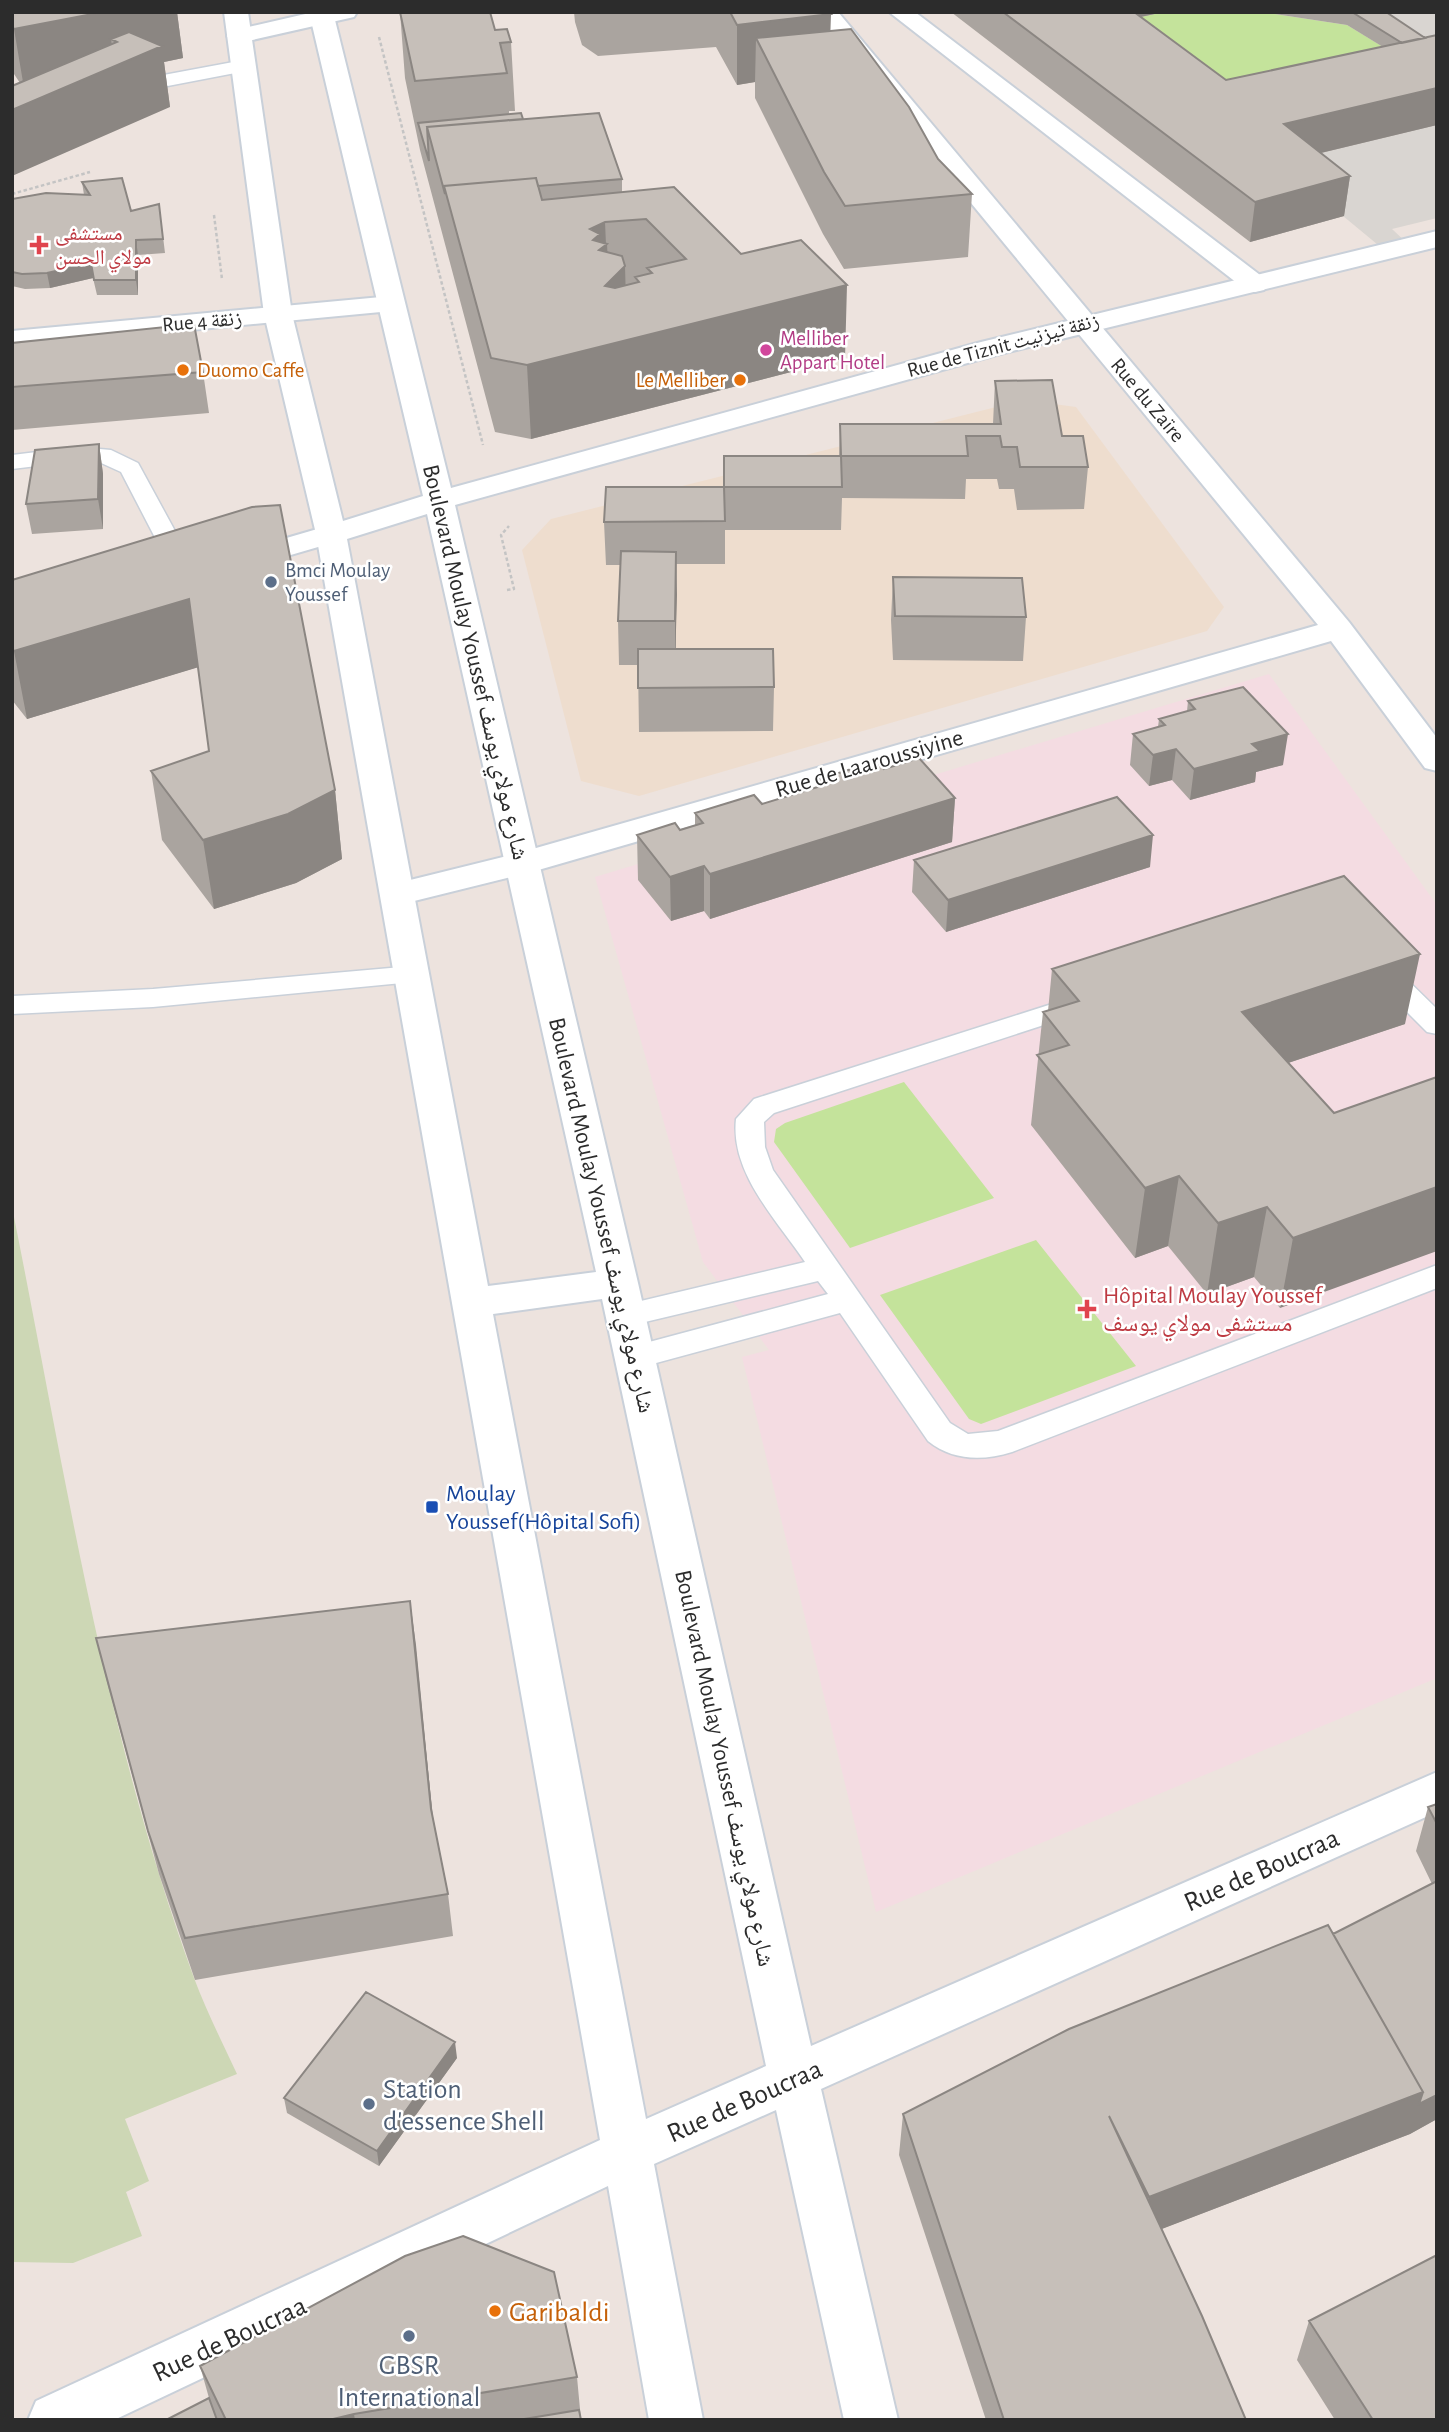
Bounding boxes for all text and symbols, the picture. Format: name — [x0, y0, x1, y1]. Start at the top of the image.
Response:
place label: مستشفى مولاي الحسن — [55, 223, 151, 273]
marker: مستشفى مولاي الحسن — [29, 235, 49, 255]
street label: Rue 4 زنقة — [161, 308, 243, 335]
street label: Rue de Tiznit زنقة تيزنيت — [905, 310, 1102, 382]
place label: Melliber Appart Hotel — [780, 328, 885, 373]
marker: Melliber Appart Hotel — [758, 342, 774, 358]
street label: Rue du Zaïre — [1107, 354, 1189, 446]
place label: Duomo Caffe — [197, 360, 304, 381]
marker: Duomo Caffe — [175, 362, 191, 378]
place label: Le Melliber — [636, 370, 726, 391]
marker: Le Melliber — [732, 372, 748, 388]
street label: Boulevard Moulay Youssef شارع مولاي يوسف — [412, 462, 532, 864]
place label: Bmci Moulay Youssef — [285, 560, 390, 605]
marker: Bmci Moulay Youssef — [263, 574, 279, 590]
street label: Rue de Laaroussiyine — [773, 726, 966, 802]
street label: Boulevard Moulay Youssef شارع مولاي يوسف — [538, 1015, 658, 1417]
place label: Hôpital Moulay Youssef مستشفى مولاي يوسف — [1103, 1284, 1324, 1342]
marker: Hôpital Moulay Youssef مستشفى مولاي يوسف — [1077, 1299, 1097, 1319]
place label: Moulay Youssef(Hôpital Sofi) — [446, 1482, 641, 1534]
marker: Moulay Youssef(Hôpital Sofi) — [424, 1499, 440, 1515]
street label: Boulevard Moulay Youssef شارع مولاي يوسف — [664, 1568, 778, 1970]
street label: Rue de Boucraa — [1180, 1824, 1344, 1918]
street label: Rue de Boucraa — [663, 2055, 827, 2149]
place label: Station d'essence Shell — [383, 2076, 545, 2136]
marker: Station d'essence Shell — [361, 2096, 377, 2112]
street label: Rue de Boucraa — [148, 2292, 311, 2388]
place label: Garibaldi — [509, 2299, 610, 2327]
marker: Garibaldi — [487, 2303, 503, 2319]
marker: GBSR International — [401, 2328, 417, 2344]
place label: GBSR International — [337, 2352, 481, 2412]

